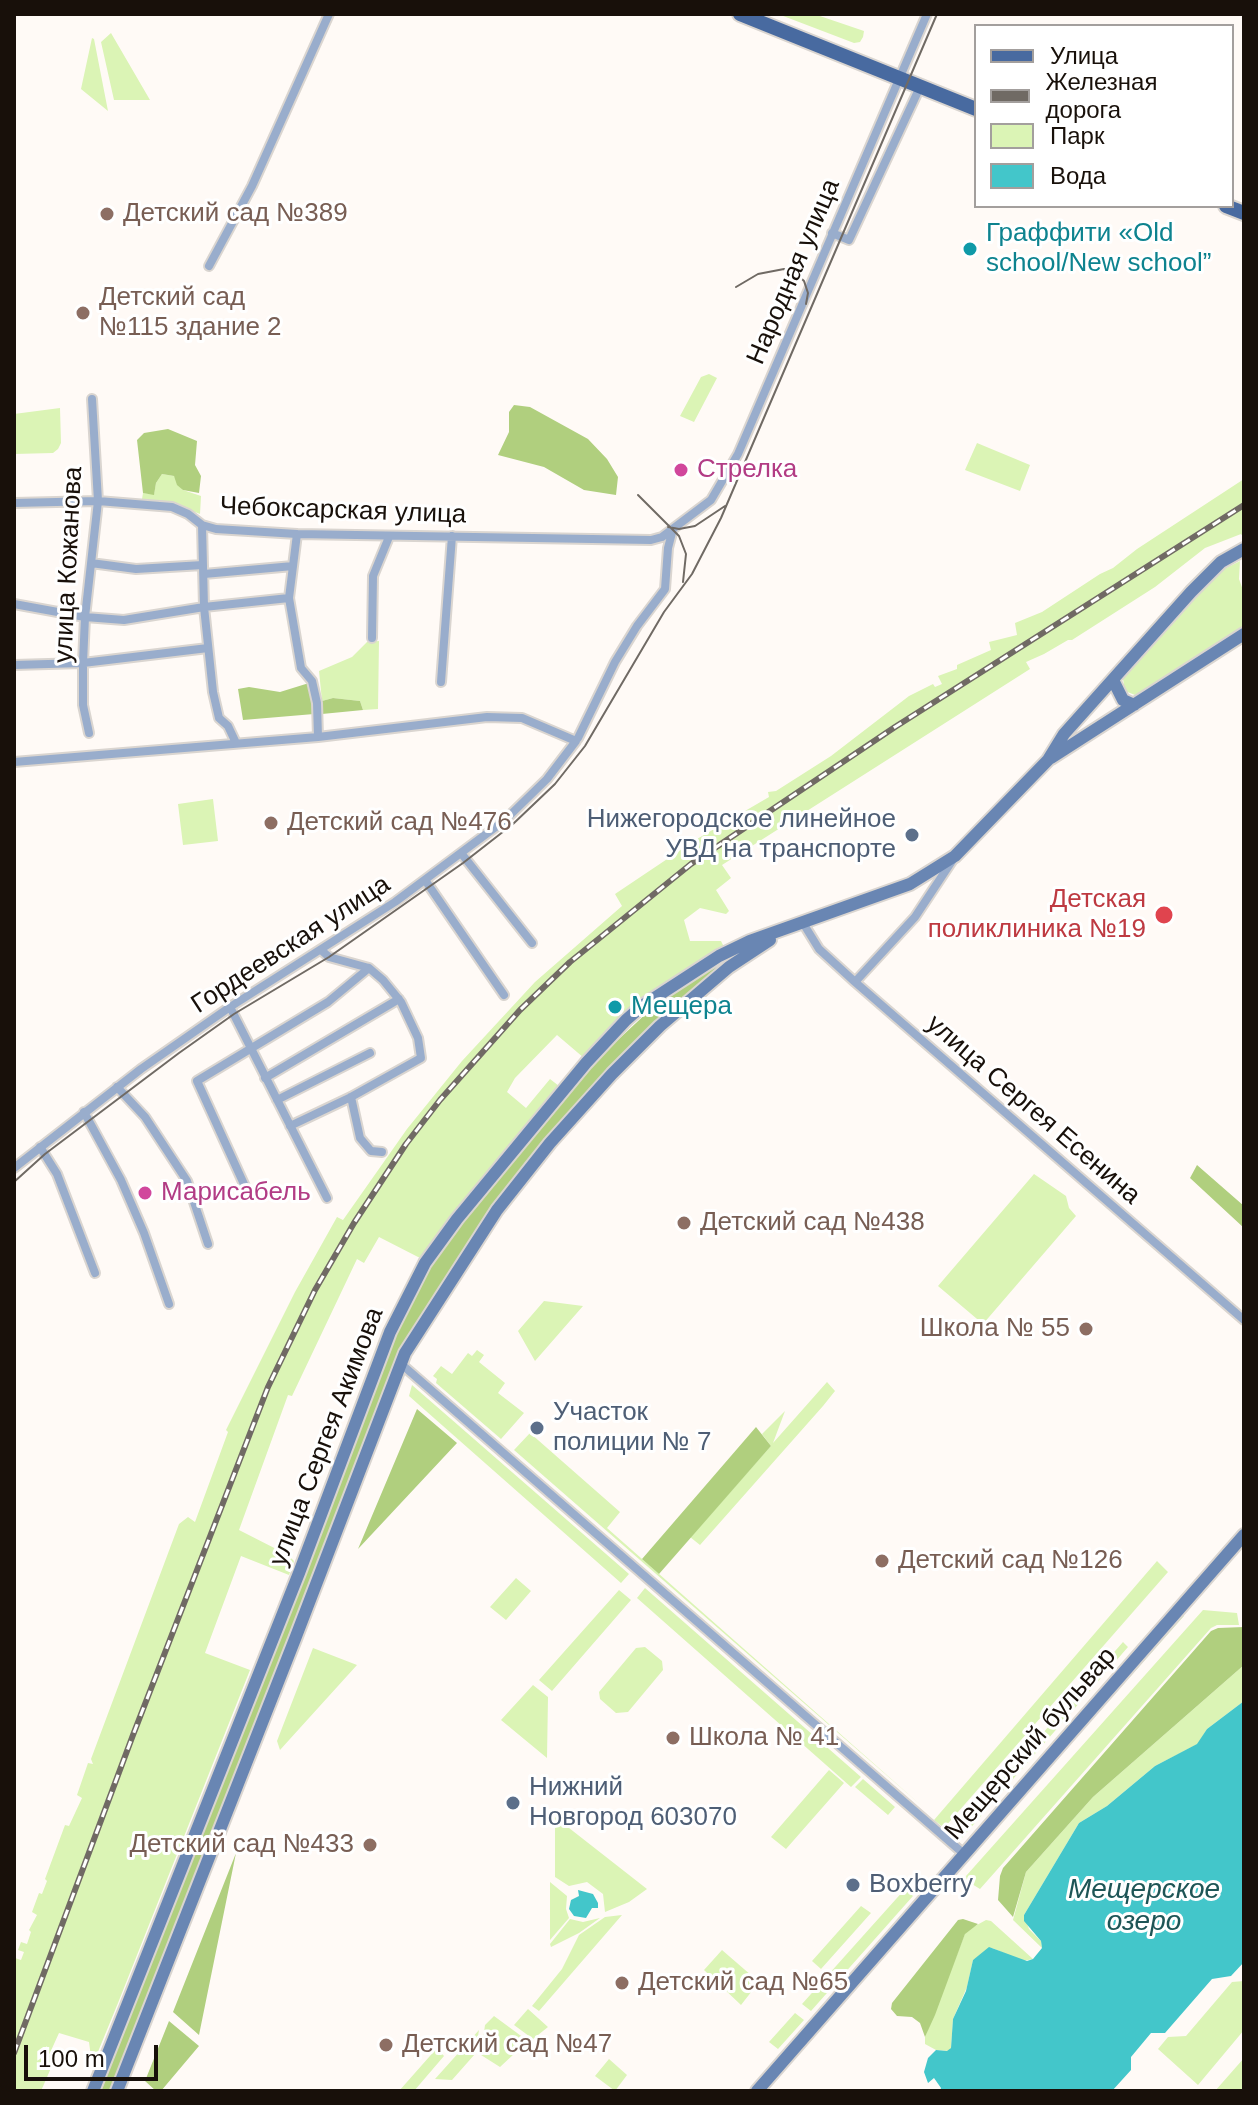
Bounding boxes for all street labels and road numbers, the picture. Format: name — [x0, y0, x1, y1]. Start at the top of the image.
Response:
street label: Народная улица — [741, 175, 847, 369]
street label: улица Кожанова — [48, 466, 90, 664]
street label: Чебоксарская улица — [219, 491, 467, 531]
street label: Гордеевская улица — [186, 869, 396, 1021]
street label: улица Сергея Есенина — [920, 1009, 1146, 1211]
street label: улица Сергея Акимова — [263, 1303, 391, 1571]
street label: Мещерский бульвар — [939, 1641, 1123, 1847]

